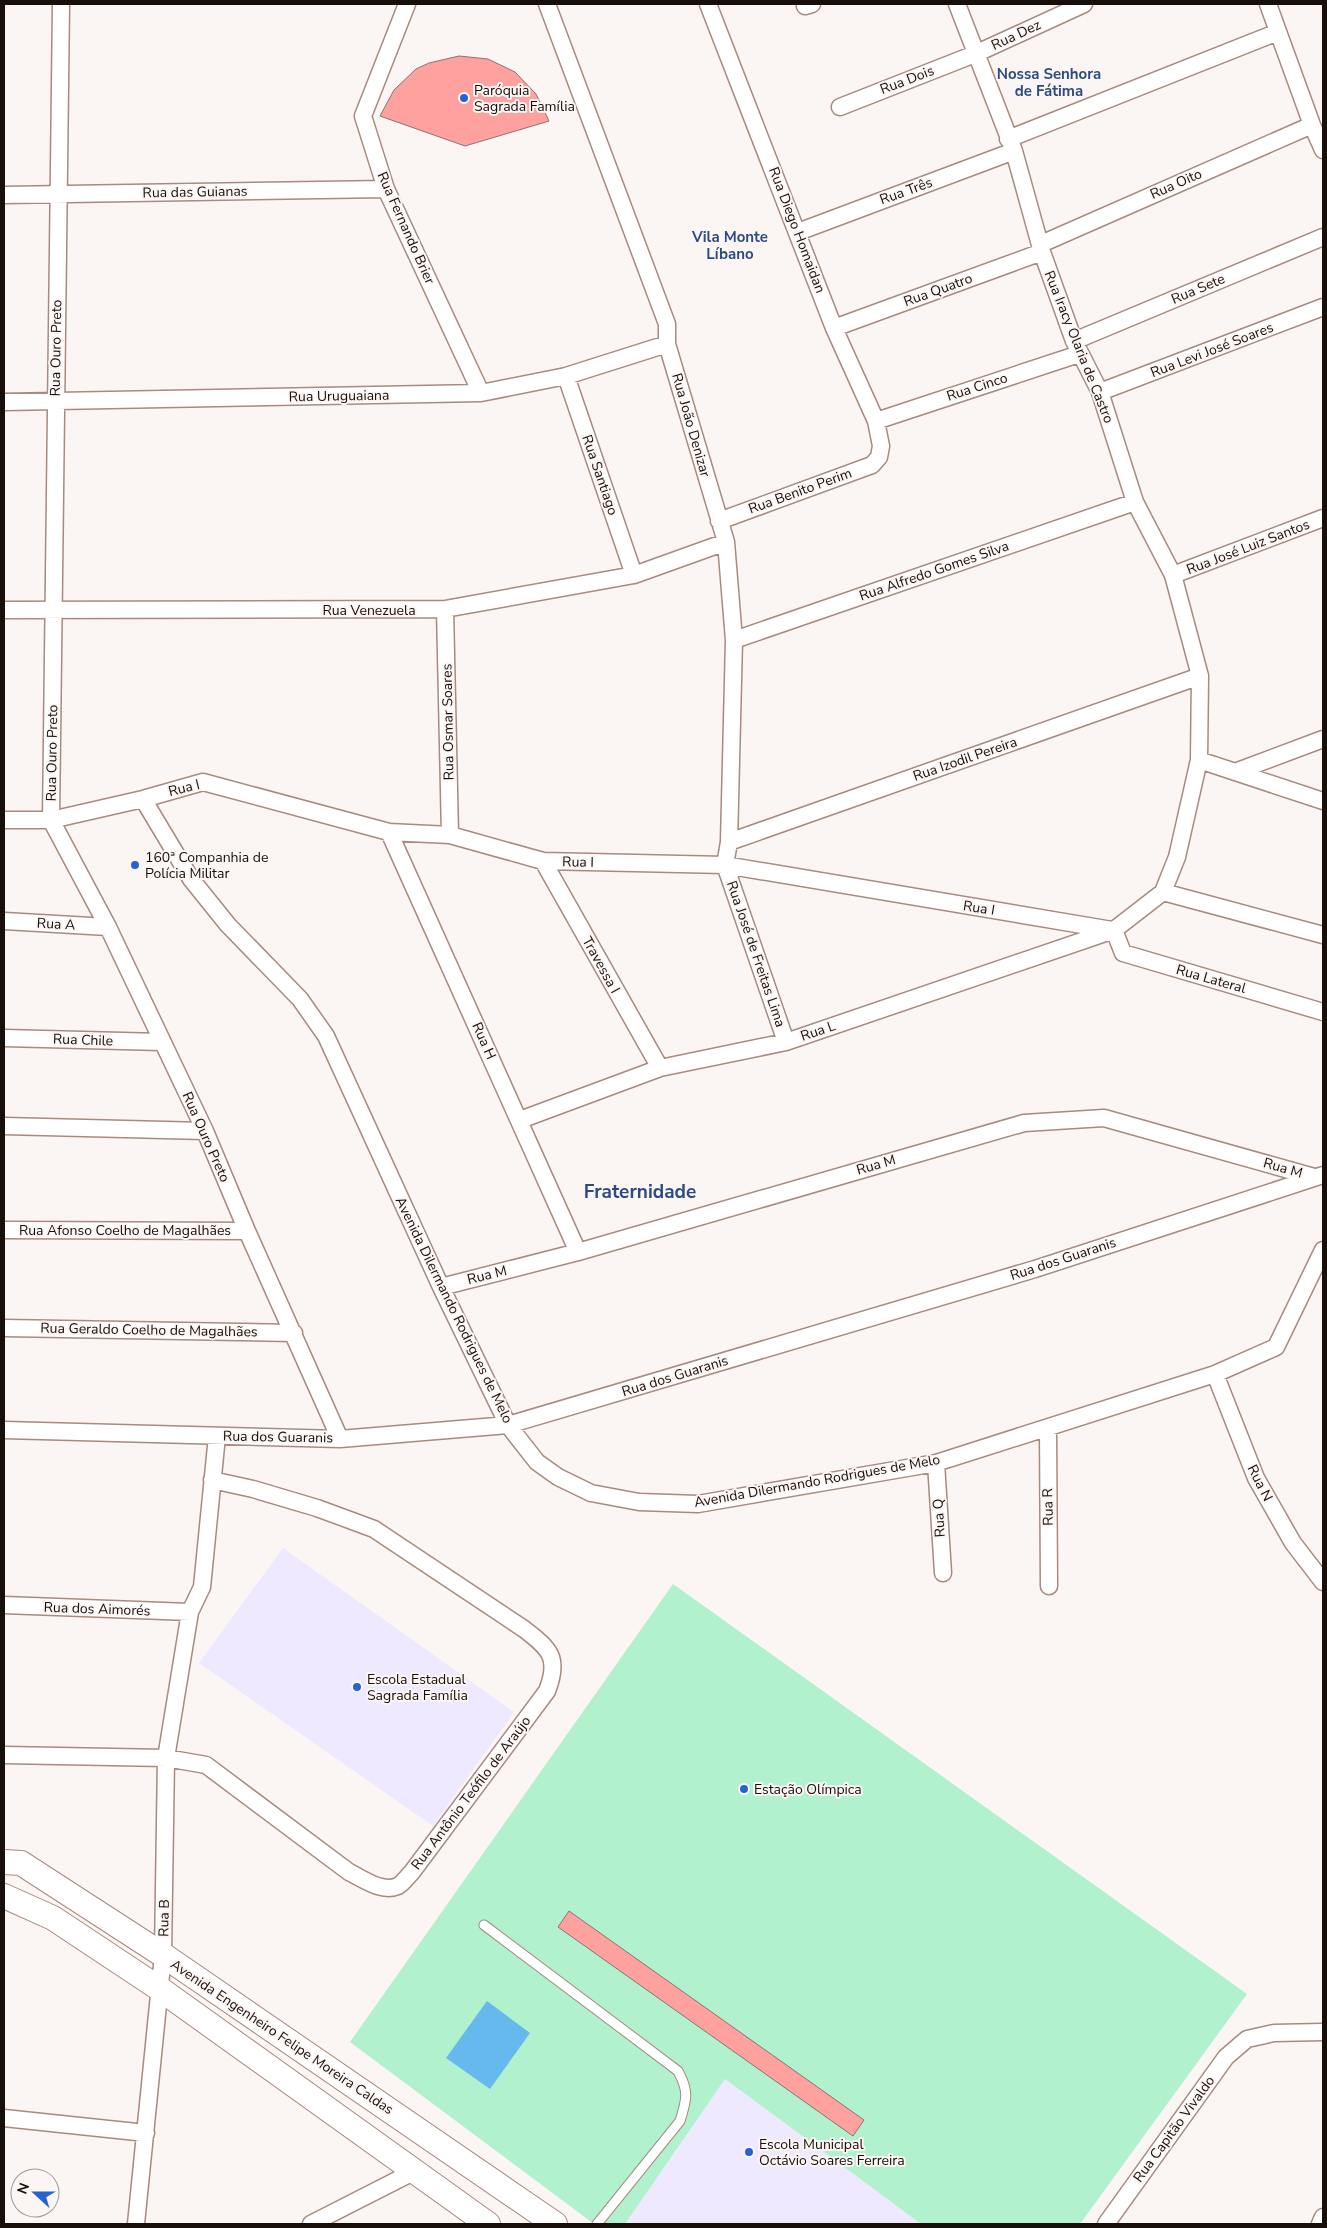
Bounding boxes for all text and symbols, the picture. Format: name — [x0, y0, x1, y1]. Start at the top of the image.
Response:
street label: Rua Dez — [988, 15, 1044, 55]
street label: Rua Dois — [877, 61, 937, 99]
district label: Nossa Senhora de Fátima — [997, 64, 1101, 101]
place label: Paróquia Sagrada Família — [474, 81, 575, 116]
marker: Paróquia Sagrada Família — [458, 92, 470, 104]
street label: Rua Diego Homaidan — [764, 164, 830, 296]
street label: Rua Oito — [1147, 164, 1205, 204]
street label: Rua Fernando Brier — [373, 169, 439, 287]
street label: Rua Três — [877, 173, 935, 209]
street label: Rua das Guianas — [142, 182, 248, 202]
district label: Vila Monte Líbano — [691, 227, 768, 264]
street label: Rua Iracy Olaria de Castro — [1040, 268, 1118, 426]
street label: Rua Quatro — [901, 269, 975, 311]
street label: Rua Sete — [1168, 269, 1228, 309]
street label: Rua Ouro Preto — [46, 299, 66, 397]
street label: Rua Levi José Soares — [1148, 318, 1276, 382]
street label: Rua Cinco — [944, 368, 1010, 406]
street label: Rua João Denizar — [667, 371, 715, 479]
street label: Rua Uruguaiana — [288, 386, 390, 406]
street label: Rua Santiago — [577, 432, 623, 518]
street label: Rua Benito Perim — [746, 463, 854, 519]
street label: Rua José Luiz Santos — [1184, 515, 1312, 579]
street label: Rua Alfredo Gomes Silva — [857, 536, 1011, 606]
street label: Rua Venezuela — [322, 601, 416, 620]
street label: Rua Osmar Soares — [437, 663, 459, 780]
street label: Rua Ouro Preto — [42, 704, 62, 802]
street label: Rua Izodil Pereira — [910, 732, 1020, 786]
street label: Rua I — [166, 775, 202, 801]
place label: 160ª Companhia de Polícia Militar — [145, 848, 268, 883]
street label: Rua I — [562, 852, 594, 872]
marker: 160ª Companhia de Polícia Militar — [129, 859, 141, 871]
street label: Rua José de Freitas Lima — [722, 878, 790, 1030]
street label: Rua I — [962, 896, 996, 920]
street label: Rua A — [36, 914, 76, 934]
street label: Travessa I — [578, 933, 624, 997]
street label: Rua Lateral — [1174, 960, 1249, 998]
street label: Rua L — [798, 1016, 838, 1046]
street label: Rua H — [467, 1019, 501, 1063]
street label: Rua Chile — [52, 1029, 114, 1051]
street label: Rua Ouro Preto — [178, 1089, 234, 1185]
street label: Rua M — [854, 1150, 898, 1180]
street label: Rua M — [1261, 1153, 1305, 1183]
district label: Fraternidade — [584, 1179, 696, 1205]
street label: Avenida Dilermando Rodrigues de Melo — [391, 1194, 517, 1427]
street label: Rua Afonso Coelho de Magalhães — [19, 1221, 231, 1240]
street label: Rua dos Guaranis — [1008, 1233, 1119, 1285]
street label: Rua M — [465, 1261, 509, 1289]
street label: Rua Geraldo Coelho de Magalhães — [40, 1319, 258, 1341]
street label: Rua dos Guaranis — [620, 1351, 731, 1401]
street label: Rua dos Guaranis — [223, 1427, 334, 1447]
street label: Avenida Dilermando Rodrigues de Melo — [692, 1450, 942, 1512]
street label: Rua N — [1243, 1461, 1277, 1505]
street label: Rua R — [1038, 1488, 1058, 1526]
street label: Rua Q — [928, 1498, 950, 1538]
street label: Rua dos Aimorés — [43, 1598, 151, 1620]
place label: Escola Estadual Sagrada Família — [367, 1670, 468, 1705]
marker: Escola Estadual Sagrada Família — [351, 1681, 363, 1693]
street label: Rua Antônio Teófilo de Araújo — [407, 1712, 535, 1874]
place label: Estação Olímpica — [754, 1780, 862, 1799]
marker: Estação Olímpica — [738, 1783, 750, 1795]
street label: Rua B — [154, 1899, 174, 1937]
street label: Avenida Engenheiro Felipe Moreira Caldas — [167, 1955, 397, 2119]
street label: Rua Capitão Vivaldo — [1129, 2072, 1219, 2186]
place label: Escola Municipal Octávio Soares Ferreira — [759, 2135, 905, 2170]
marker: Escola Municipal Octávio Soares Ferreira — [743, 2146, 755, 2158]
north arrow — [10, 2168, 60, 2218]
text: N — [13, 2180, 34, 2197]

